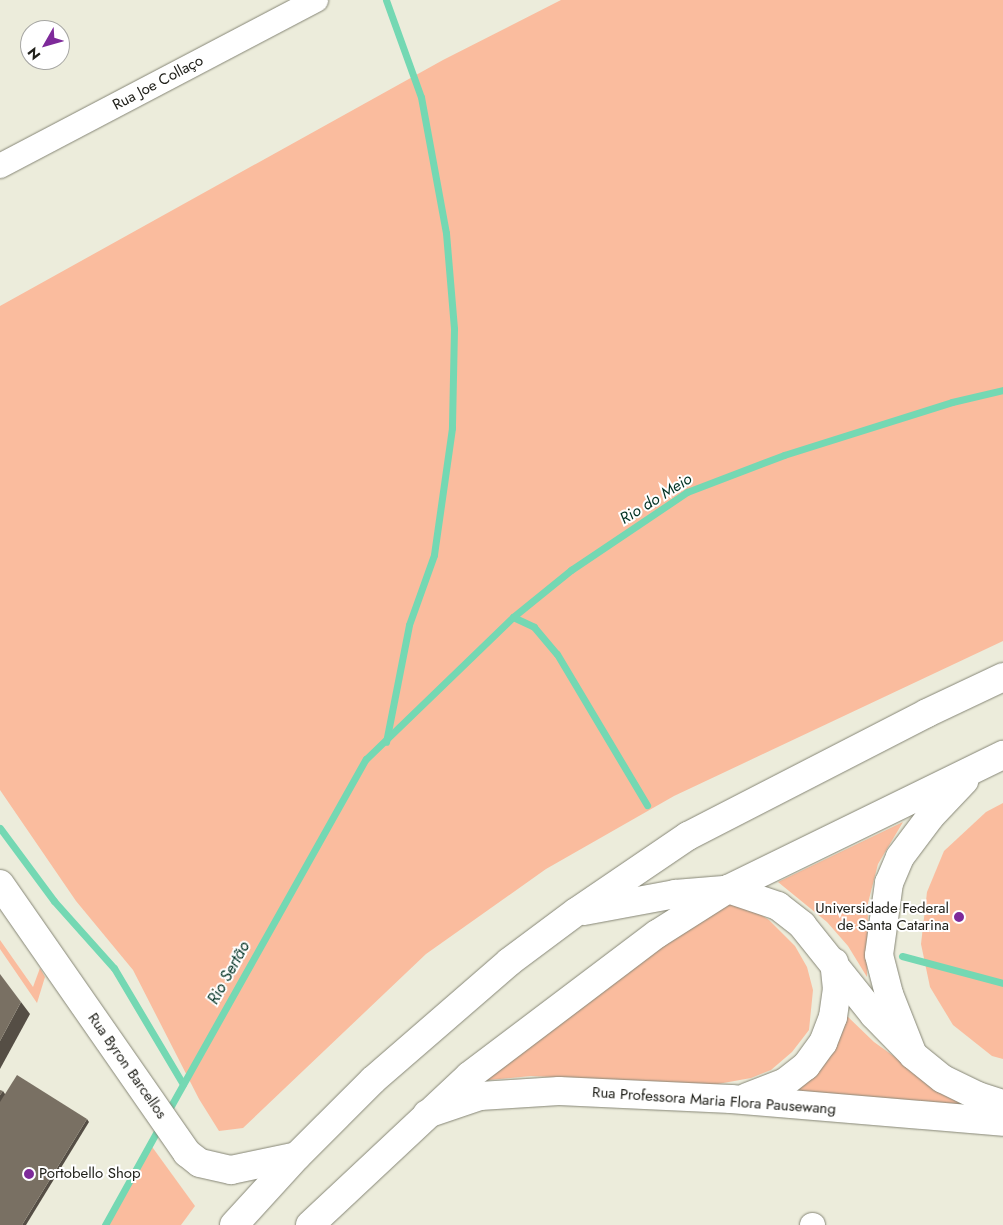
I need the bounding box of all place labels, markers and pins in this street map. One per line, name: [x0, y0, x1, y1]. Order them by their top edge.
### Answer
place label: Universidade Federal de Santa Catarina: [815, 899, 949, 934]
marker: Universidade Federal de Santa Catarina: [953, 911, 965, 923]
place label: Portobello Shop: [39, 1165, 141, 1183]
marker: Portobello Shop: [23, 1168, 35, 1180]

